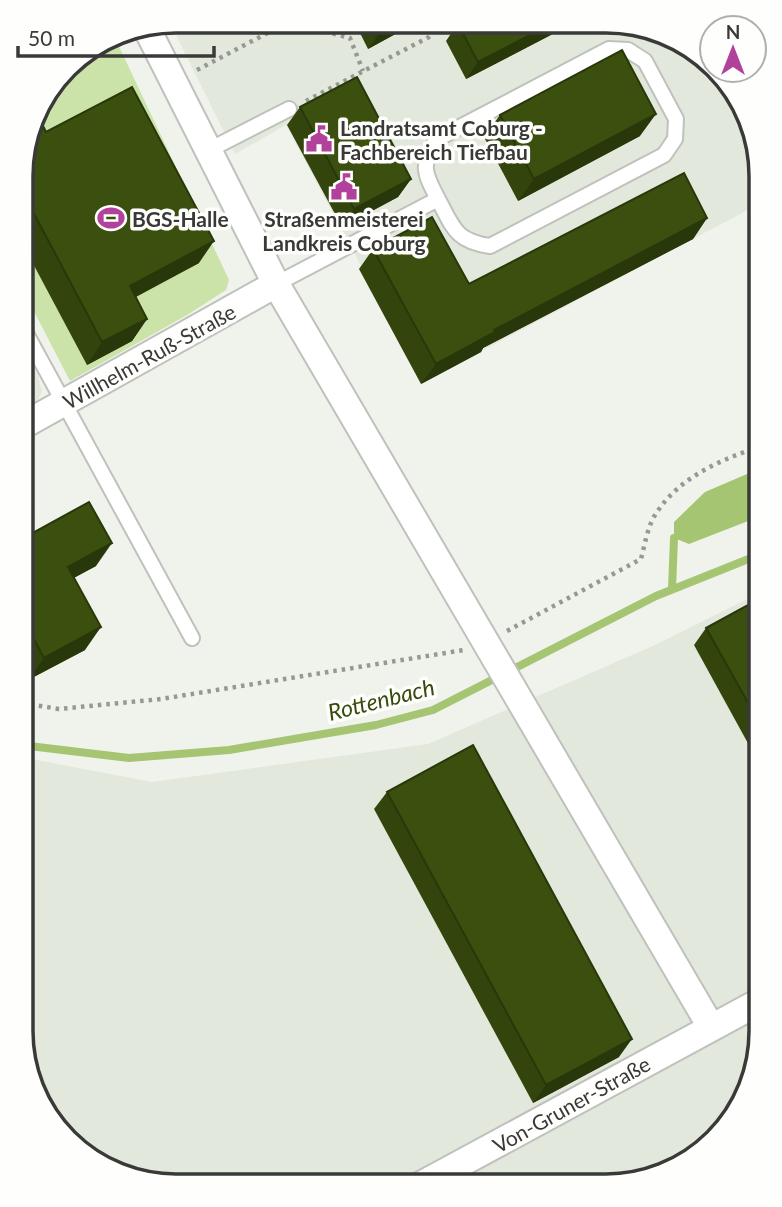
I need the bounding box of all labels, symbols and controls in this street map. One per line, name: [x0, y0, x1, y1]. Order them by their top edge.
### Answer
scale bar: [18, 14, 214, 58]
north arrow: [698, 14, 768, 84]
text: N: [726, 20, 740, 43]
text: 50 m: [28, 25, 75, 50]
place label: Landratsamt Coburg - Fachbereich Tiefbau: [340, 115, 543, 164]
public building icon: Landratsamt Coburg - Fachbereich Tiefbau: [304, 124, 334, 154]
public building icon: Straßenmeisterei Landkreis Coburg: [329, 172, 359, 202]
sports icon: BGS-Halle: [96, 203, 126, 233]
place label: BGS-Halle: [132, 206, 229, 231]
place label: Straßenmeisterei Landkreis Coburg: [262, 206, 426, 255]
street label: Willhelm-Ruß-Straße: [58, 298, 240, 414]
water label: Rottenbach: [325, 672, 437, 726]
street label: Von-Gruner-Straße: [488, 1050, 654, 1158]

